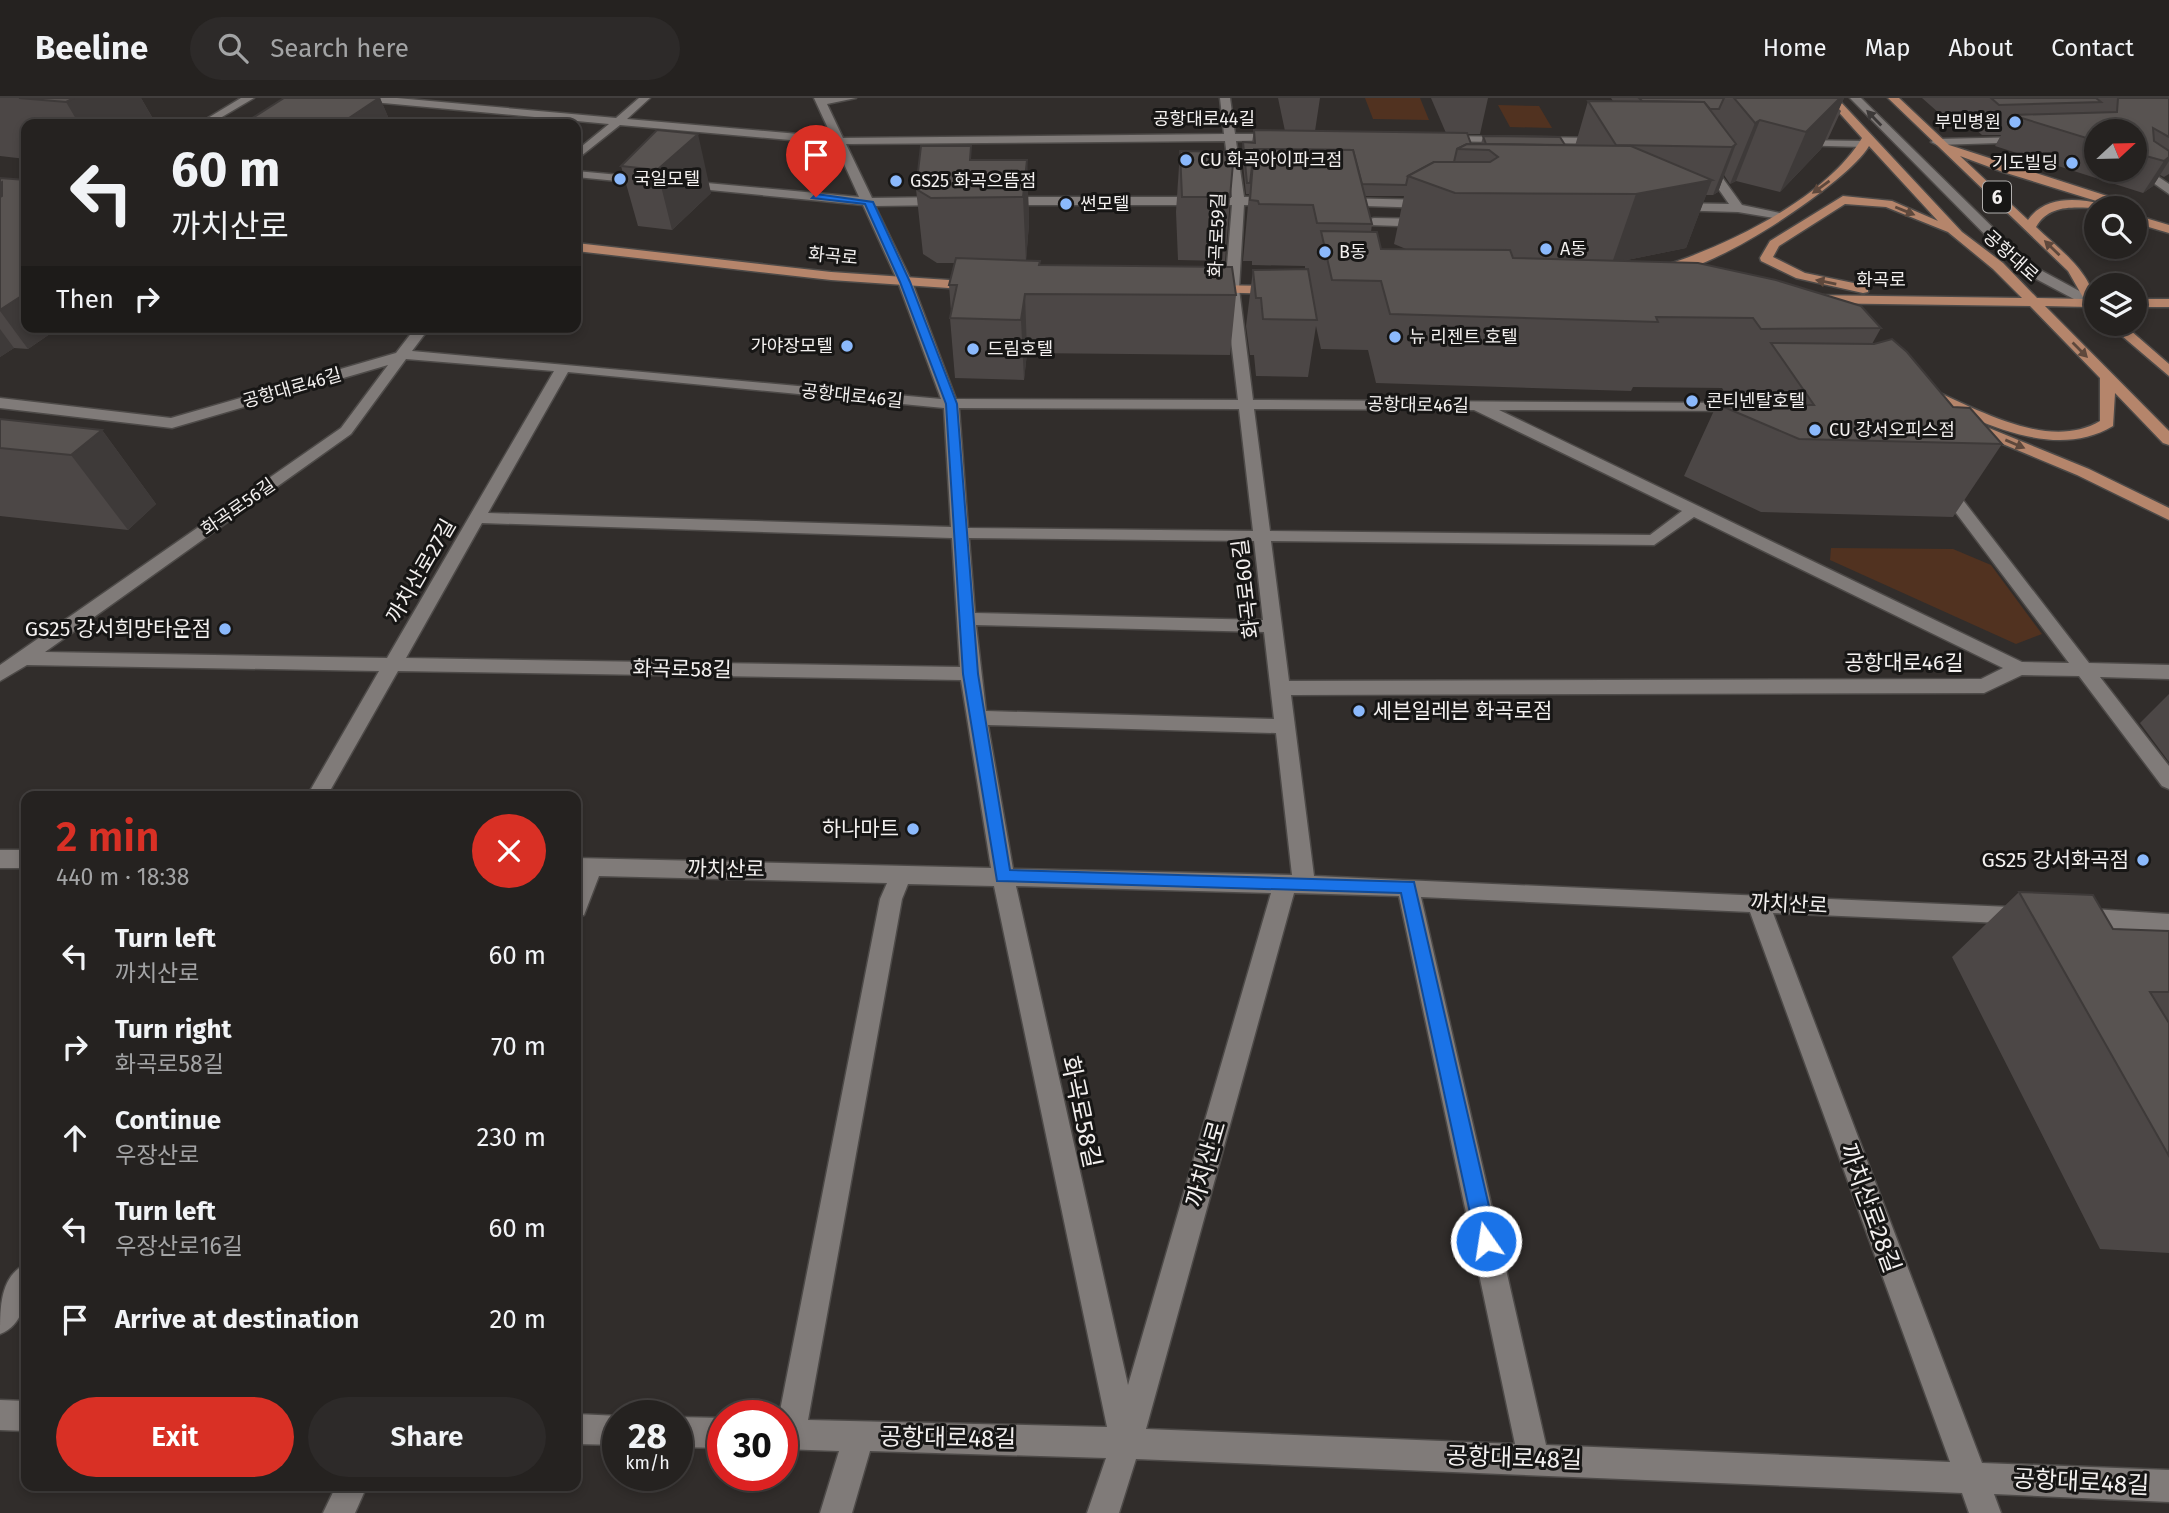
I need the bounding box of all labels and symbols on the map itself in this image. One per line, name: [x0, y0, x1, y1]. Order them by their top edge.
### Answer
street label: 공항대로44길: [1153, 108, 1255, 130]
one-way arrow: [1865, 109, 1882, 126]
place label: 부민병원: [1935, 111, 2001, 133]
marker: 부민병원: [2007, 114, 2023, 130]
north arrow: [2084, 119, 2147, 182]
pin: [786, 125, 846, 197]
place label: CU 화곡아이파크점: [1200, 149, 1343, 171]
marker: CU 화곡아이파크점: [1178, 152, 1194, 168]
place label: 기도빌딩: [1992, 152, 2058, 174]
marker: 기도빌딩: [2064, 155, 2080, 171]
place label: 국일모텔: [634, 168, 700, 190]
place label: GS25 화곡으뜸점: [910, 170, 1037, 192]
marker: 국일모텔: [612, 171, 628, 187]
marker: GS25 화곡으뜸점: [888, 173, 904, 189]
one-way arrow: [1812, 179, 1830, 193]
road number: 6: [1983, 181, 2011, 212]
street label: 화곡로59길: [1205, 192, 1229, 278]
place label: 썬모텔: [1080, 193, 1130, 215]
marker: 썬모텔: [1058, 196, 1074, 212]
one-way arrow: [1895, 205, 1916, 216]
street label: 공항대로: [1979, 226, 2043, 286]
place label: A동: [1560, 238, 1587, 260]
place label: B동: [1339, 241, 1367, 263]
marker: A동: [1538, 241, 1554, 257]
one-way arrow: [2044, 241, 2061, 257]
street label: 화곡로: [807, 243, 859, 269]
marker: B동: [1317, 244, 1333, 260]
street label: 화곡로: [1856, 269, 1906, 291]
one-way arrow: [1815, 277, 1837, 288]
place label: 뉴 리젠트 호텔: [1409, 326, 1518, 348]
marker: 뉴 리젠트 호텔: [1387, 329, 1403, 345]
place label: 가야장모텔: [750, 335, 833, 357]
marker: 가야장모텔: [839, 338, 855, 354]
place label: 드림호텔: [987, 338, 1053, 360]
marker: 드림호텔: [965, 341, 981, 357]
one-way arrow: [2071, 341, 2087, 358]
street label: 공항대로46길: [240, 363, 344, 413]
street label: 공항대로46길: [800, 380, 904, 412]
place label: 콘티넨탈호텔: [1706, 390, 1805, 412]
street label: 공항대로46길: [1367, 393, 1469, 417]
marker: 콘티넨탈호텔: [1684, 393, 1700, 409]
place label: CU 강서오피스점: [1829, 419, 1955, 441]
marker: CU 강서오피스점: [1807, 422, 1823, 438]
one-way arrow: [2005, 439, 2026, 450]
street label: 화곡로56길: [197, 474, 279, 540]
street label: 까치산로27길: [381, 514, 461, 628]
street label: 화곡로60길: [1227, 538, 1265, 640]
place label: GS25 강서희망타운점: [25, 616, 211, 642]
marker: GS25 강서희망타운점: [217, 621, 233, 637]
street label: 공항대로46길: [1845, 650, 1963, 676]
street label: 화곡로58길: [632, 655, 732, 683]
place label: 세븐일레븐 화곡로점: [1373, 698, 1552, 724]
marker: 세븐일레븐 화곡로점: [1351, 703, 1367, 719]
place label: 하나마트: [822, 816, 899, 842]
marker: 하나마트: [905, 821, 921, 837]
place label: GS25 강서화곡점: [1981, 847, 2129, 873]
marker: GS25 강서화곡점: [2135, 852, 2151, 868]
street label: 까치산로: [687, 855, 765, 883]
street label: 까치산로: [1750, 889, 1828, 919]
street label: 화곡로58길: [1055, 1054, 1107, 1170]
street label: 까치산로: [1180, 1118, 1232, 1210]
street label: 까치산로28길: [1834, 1140, 1906, 1276]
position arrow: [1449, 1204, 1523, 1278]
speed limit sign: 30: [707, 1400, 798, 1491]
street label: 공항대로48길: [880, 1423, 1016, 1453]
street label: 공항대로48길: [1445, 1442, 1583, 1474]
street label: 공항대로48길: [2012, 1464, 2150, 1500]

